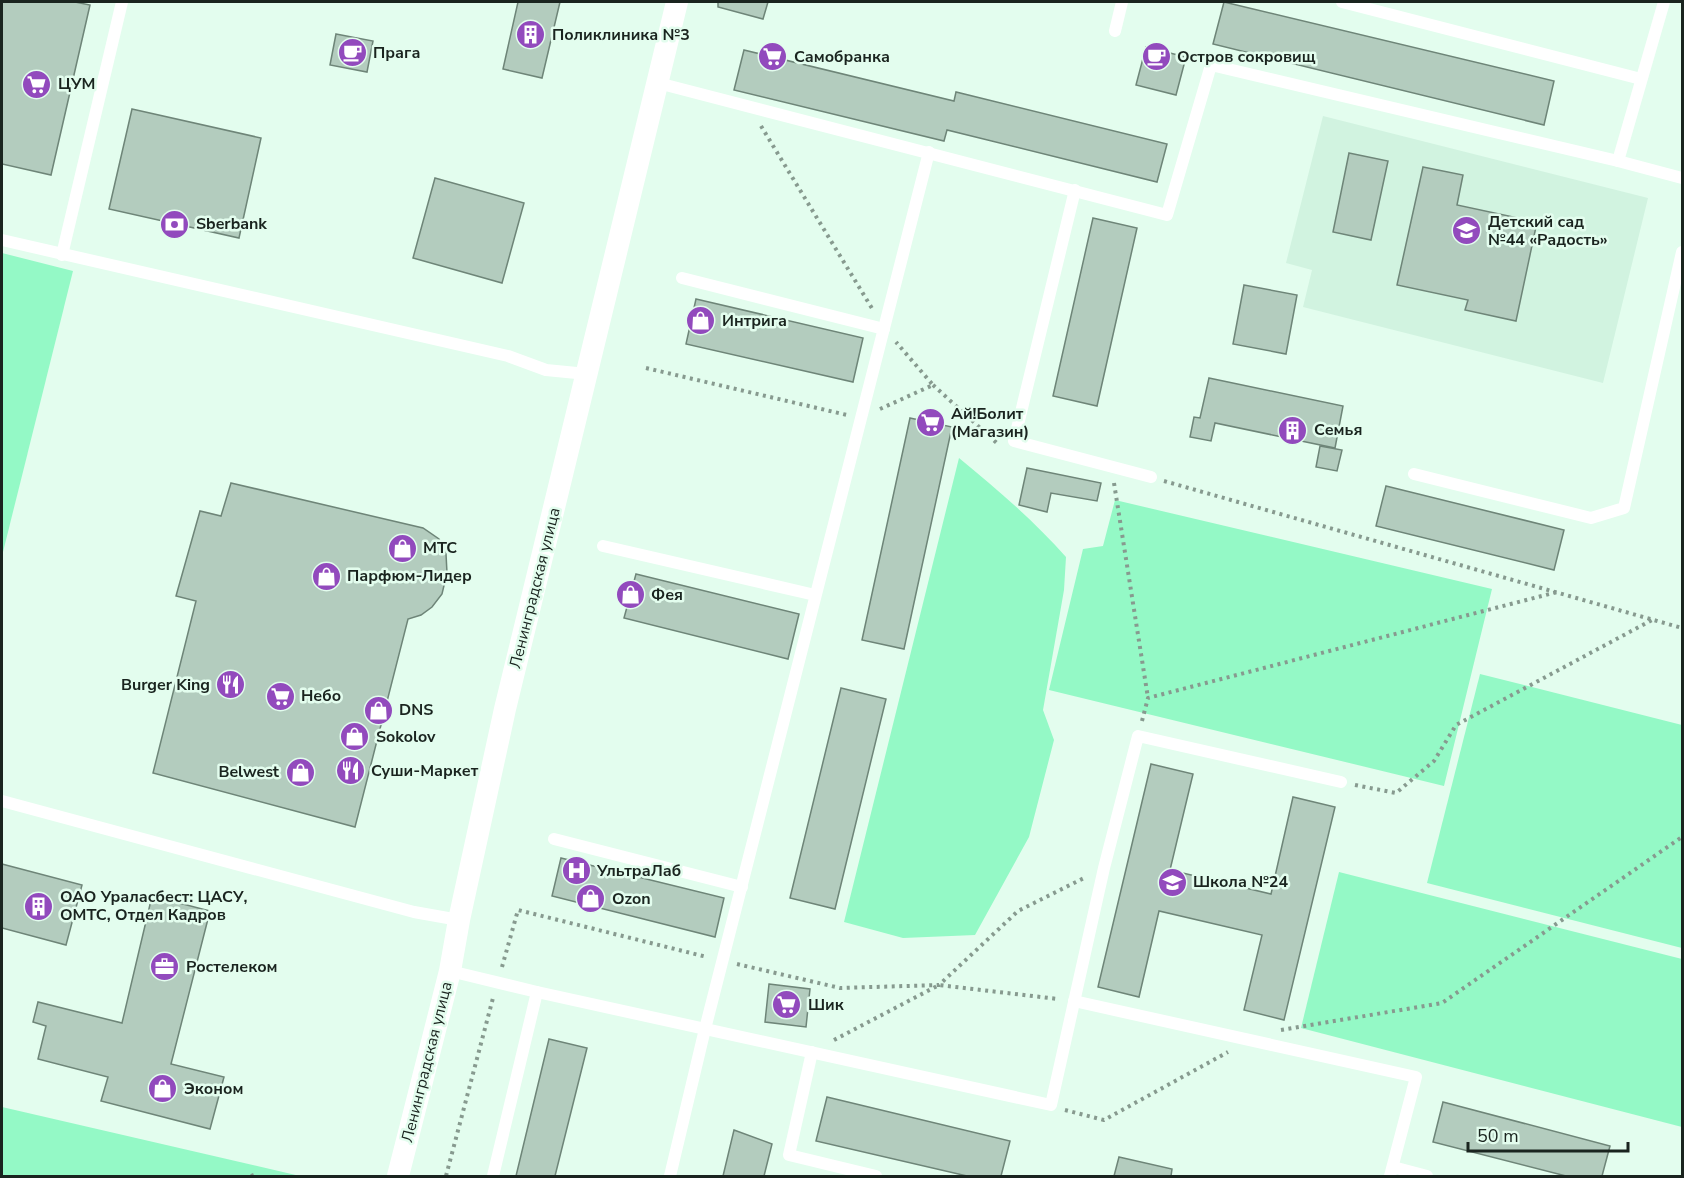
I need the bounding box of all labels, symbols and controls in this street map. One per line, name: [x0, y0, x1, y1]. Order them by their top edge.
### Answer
building icon: Поликлиника №3: [515, 19, 547, 51]
place label: Поликлиника №3: [552, 24, 690, 46]
cafe icon: Прага: [336, 37, 368, 69]
supermarket icon: Самобранка: [757, 41, 789, 73]
cafe icon: Остров сокровищ: [1140, 41, 1172, 73]
place label: Прага: [373, 42, 420, 64]
place label: Самобранка: [794, 46, 890, 68]
place label: Остров сокровищ: [1177, 46, 1316, 68]
supermarket icon: ЦУМ: [21, 68, 53, 100]
place label: ЦУМ: [58, 73, 95, 95]
bank icon: Sberbank: [159, 208, 191, 240]
place label: Детский сад №44 «Радость»: [1488, 211, 1608, 251]
place label: Sberbank: [196, 213, 267, 235]
school or university icon: Детский сад №44 «Радость»: [1451, 215, 1483, 247]
shop icon: Интрига: [685, 305, 717, 337]
place label: Интрига: [722, 310, 787, 332]
place label: Ай!Болит (Магазин): [951, 403, 1029, 443]
supermarket icon: Ай!Болит (Магазин): [914, 407, 946, 439]
building icon: Семья: [1277, 414, 1309, 446]
place label: Семья: [1314, 419, 1363, 441]
street label: Ленинградская улица: [504, 505, 566, 671]
shop icon: МТС: [386, 532, 418, 564]
place label: МТС: [423, 537, 457, 559]
shop icon: Парфюм-Лидер: [310, 560, 342, 592]
place label: Парфюм-Лидер: [347, 565, 472, 587]
shop icon: Фея: [614, 579, 646, 611]
place label: Фея: [651, 584, 683, 606]
restaurant icon: Burger King: [215, 669, 247, 701]
place label: Burger King: [121, 674, 210, 696]
supermarket icon: Небо: [264, 680, 296, 712]
place label: Небо: [301, 685, 341, 707]
shop icon: DNS: [362, 694, 394, 726]
place label: DNS: [399, 699, 433, 721]
shop icon: Sokolov: [339, 721, 371, 753]
place label: Sokolov: [376, 726, 436, 748]
restaurant icon: Суши-Маркет: [334, 755, 366, 787]
shop icon: Belwest: [284, 756, 316, 788]
place label: Суши-Маркет: [371, 760, 479, 782]
place label: Belwest: [218, 761, 280, 783]
hospital icon: УльтраЛаб: [560, 855, 592, 887]
place label: УльтраЛаб: [596, 860, 681, 882]
school or university icon: Школа №24: [1156, 866, 1188, 898]
place label: Школа №24: [1193, 871, 1288, 893]
shop icon: Ozon: [575, 883, 607, 915]
place label: ОАО Ураласбест: ЦАСУ, ОМТС, Отдел Кадров: [60, 886, 247, 926]
place label: Ozon: [612, 888, 651, 910]
building icon: ОАО Ураласбест: ЦАСУ, ОМТС, Отдел Кадров: [23, 890, 55, 922]
office icon: Ростелеком: [149, 951, 181, 983]
place label: Ростелеком: [186, 956, 278, 978]
street label: Ленинградская улица: [396, 979, 458, 1145]
supermarket icon: Шик: [771, 989, 803, 1021]
place label: Шик: [808, 994, 845, 1016]
shop icon: Эконом: [147, 1073, 179, 1105]
place label: Эконом: [184, 1078, 243, 1100]
scale bar: [1468, 1115, 1628, 1153]
text: 50 m: [1477, 1124, 1519, 1148]

